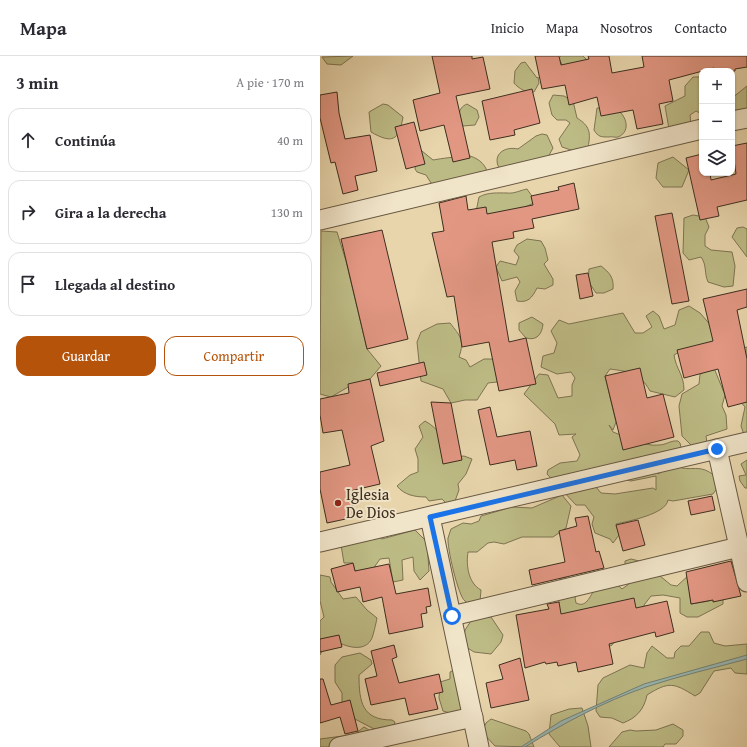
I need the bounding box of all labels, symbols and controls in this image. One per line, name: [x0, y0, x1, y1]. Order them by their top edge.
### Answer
text: Mapa: [20, 14, 67, 42]
text: Inicio: [491, 18, 524, 38]
text: Mapa: [546, 18, 578, 38]
text: Nosotros: [600, 18, 653, 38]
text: Contacto: [675, 18, 727, 38]
map controls: [699, 68, 735, 176]
button: +: [699, 68, 735, 104]
text: 3 min: [16, 70, 58, 95]
text: A pie · 170 m: [236, 73, 304, 92]
button: −: [699, 104, 735, 140]
icon: ahead: [17, 129, 39, 151]
text: Continúa: [55, 130, 116, 151]
text: 40 m: [277, 131, 303, 150]
button: layers: [699, 140, 735, 176]
icon: right: [17, 201, 39, 223]
text: Gira a la derecha: [55, 202, 166, 223]
text: 130 m: [271, 203, 303, 222]
icon: arrive: [17, 273, 39, 295]
text: Llegada al destino: [55, 274, 175, 295]
button: Guardar: [16, 336, 156, 376]
button: Compartir: [164, 336, 304, 376]
route end: [708, 440, 726, 458]
place label: Iglesia De Dios: [346, 482, 395, 524]
marker: Iglesia De Dios: [333, 498, 343, 508]
route start: [443, 607, 461, 625]

